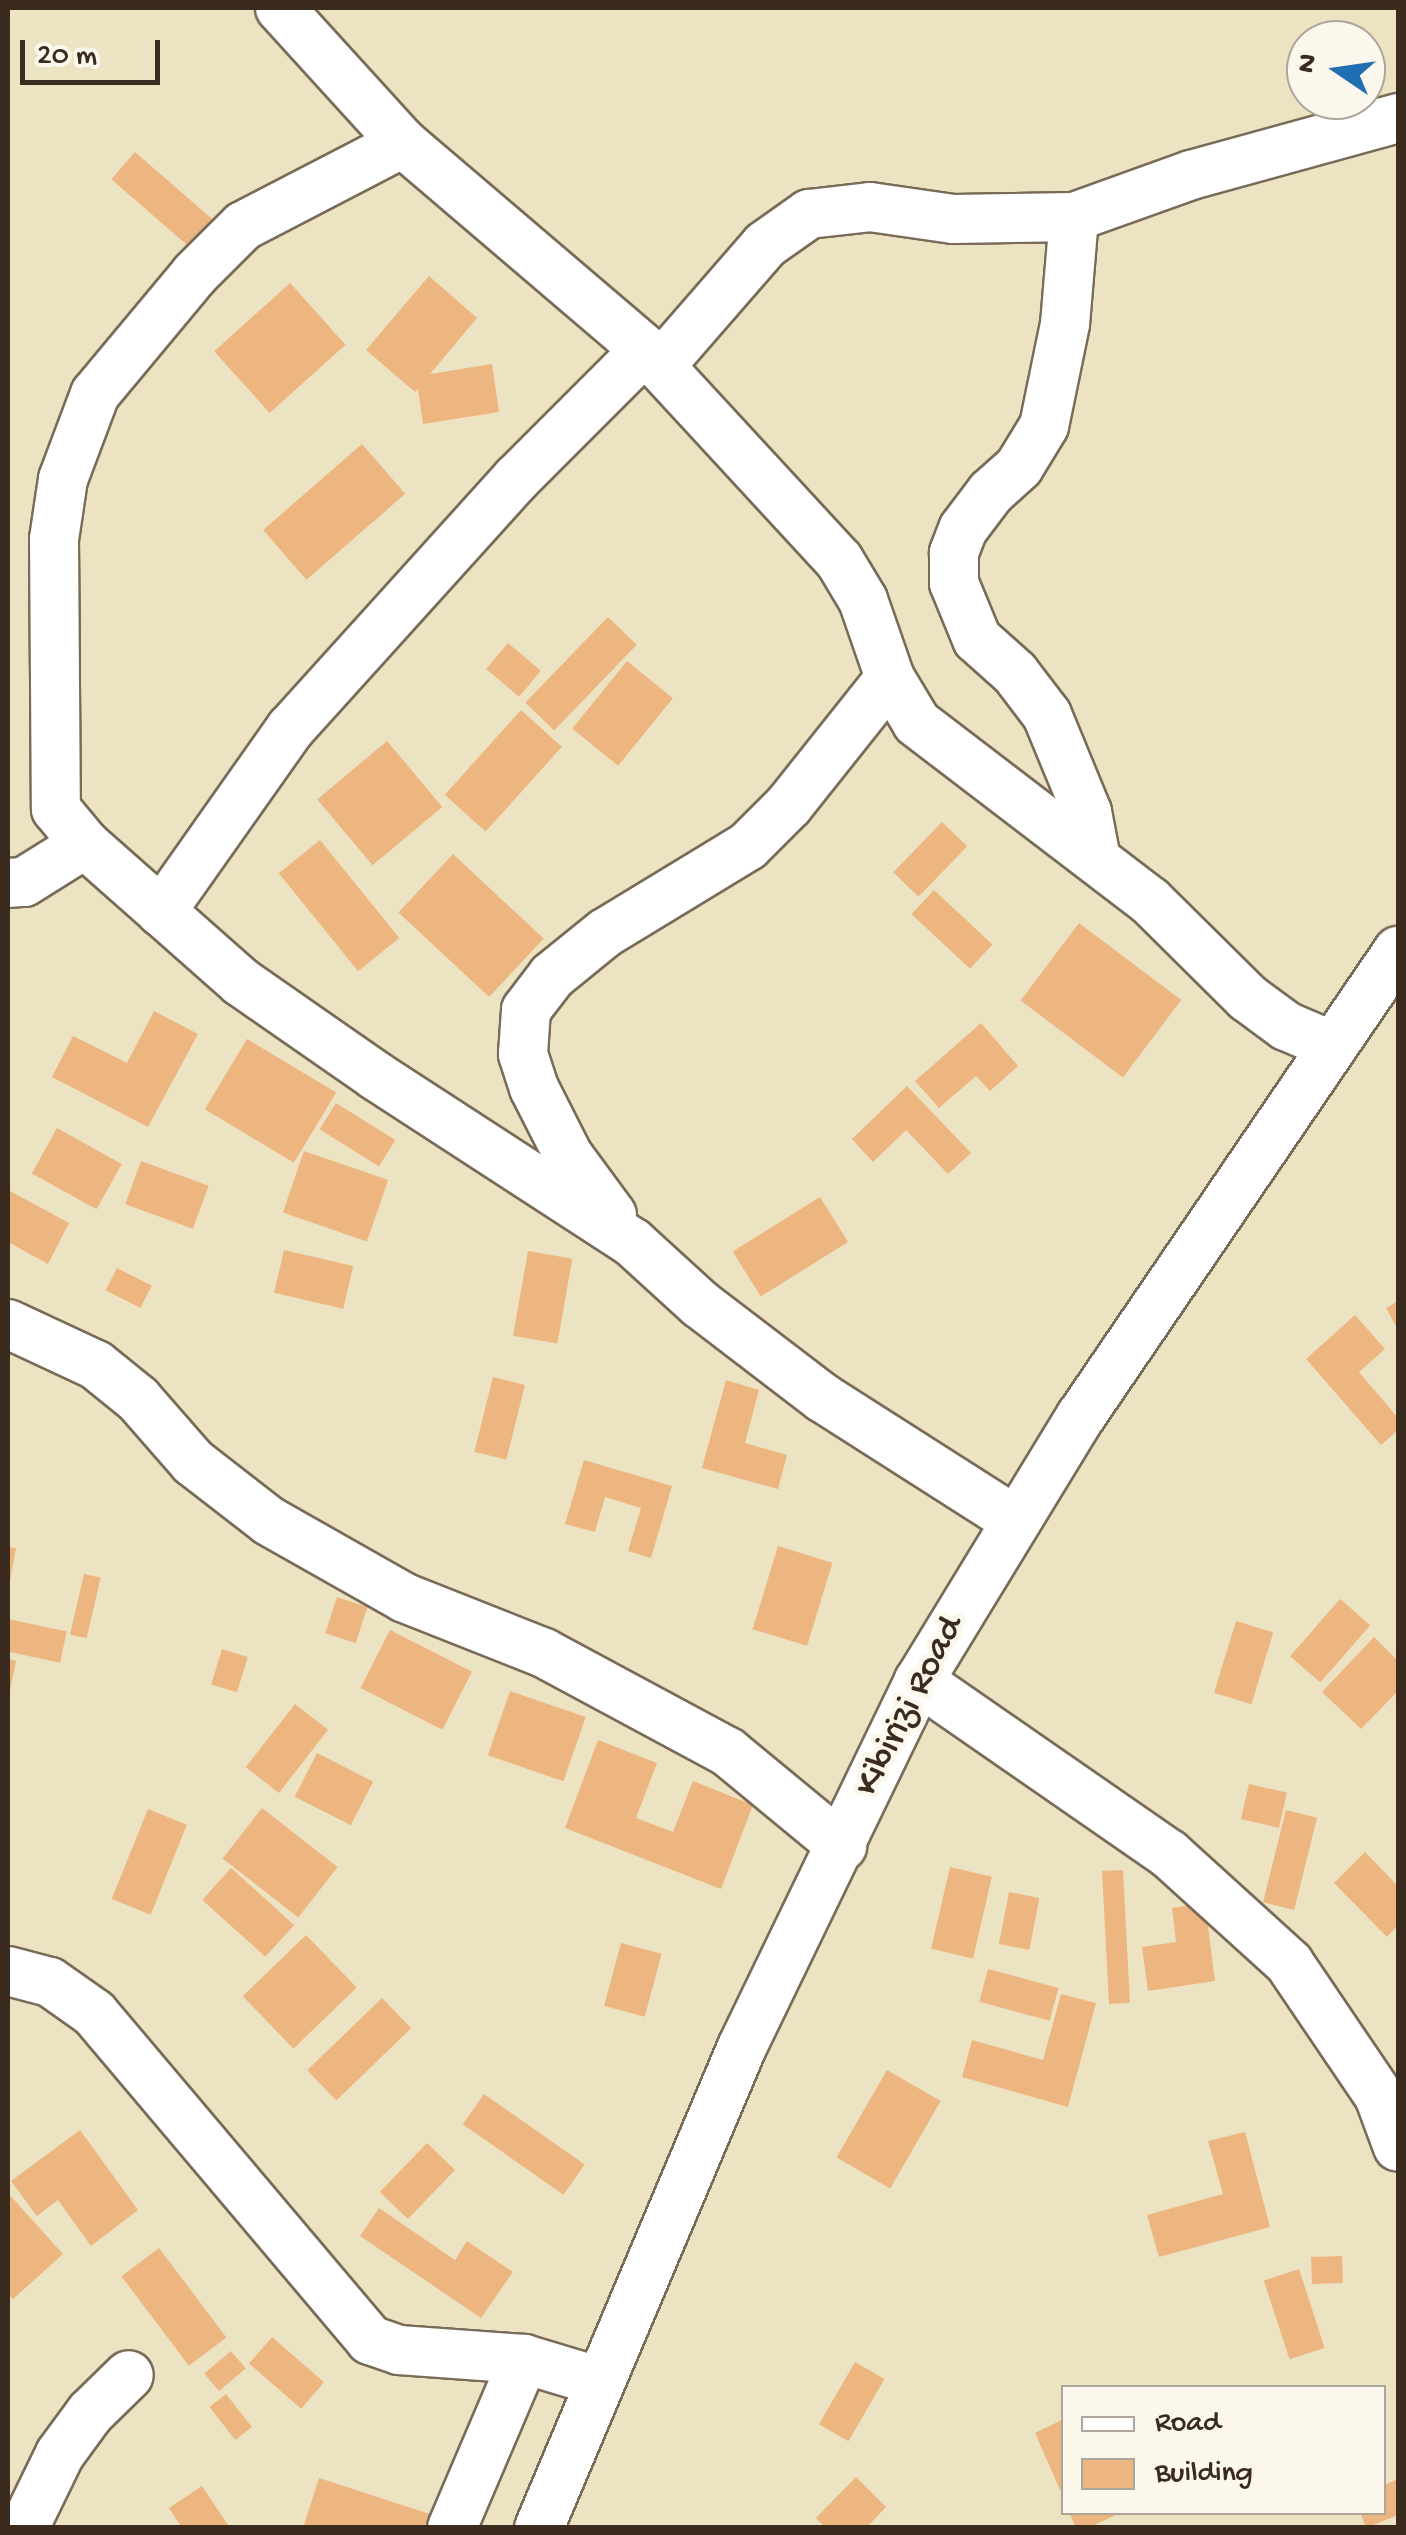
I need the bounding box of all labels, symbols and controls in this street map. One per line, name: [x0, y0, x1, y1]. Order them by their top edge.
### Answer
scale bar: [25, 20, 165, 82]
north arrow: [1286, 20, 1386, 120]
text: 20 m: [37, 40, 97, 75]
text: N: [1290, 51, 1326, 76]
street label: Kibirizi Road: [846, 1609, 976, 1805]
legend: [1061, 2385, 1386, 2515]
text: Road: [1155, 2407, 1221, 2442]
text: Building: [1155, 2457, 1253, 2492]

